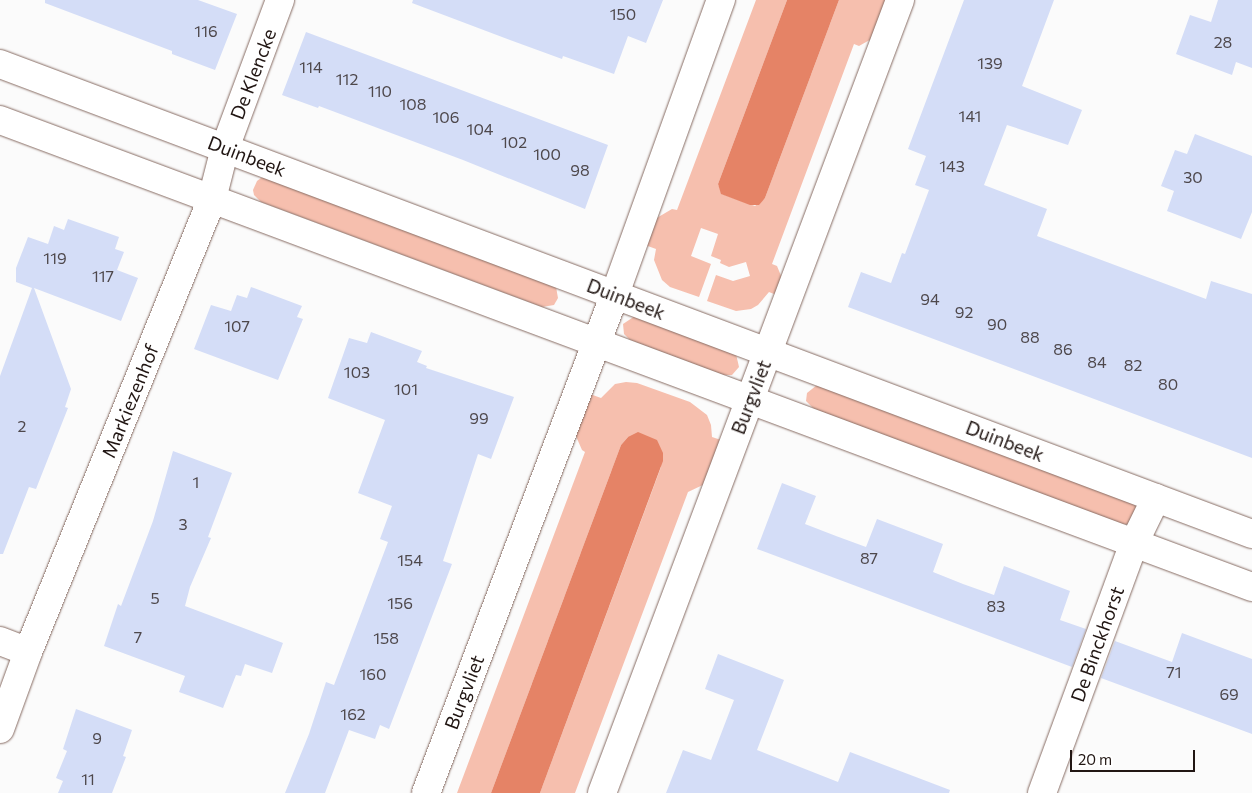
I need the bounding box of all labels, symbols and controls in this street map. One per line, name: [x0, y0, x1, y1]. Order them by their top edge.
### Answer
house number: 150: [610, 4, 636, 24]
house number: 116: [194, 21, 218, 41]
street label: De Klencke: [225, 25, 281, 123]
house number: 28: [1214, 32, 1232, 52]
house number: 139: [977, 53, 1003, 73]
house number: 114: [299, 57, 323, 77]
house number: 112: [336, 69, 358, 89]
house number: 110: [368, 81, 392, 101]
house number: 108: [400, 94, 426, 114]
house number: 141: [959, 106, 981, 126]
house number: 106: [433, 107, 459, 127]
house number: 104: [467, 119, 493, 139]
street label: Duinbeek: [205, 131, 289, 181]
house number: 102: [501, 132, 527, 152]
house number: 100: [533, 144, 561, 164]
house number: 143: [939, 156, 965, 176]
house number: 98: [570, 160, 590, 180]
house number: 30: [1183, 167, 1203, 187]
house number: 119: [43, 248, 67, 268]
house number: 117: [92, 266, 114, 286]
street label: Duinbeek: [584, 274, 668, 324]
house number: 94: [920, 289, 940, 309]
house number: 92: [955, 302, 973, 322]
house number: 90: [987, 314, 1007, 334]
house number: 107: [224, 316, 250, 336]
house number: 88: [1020, 327, 1040, 347]
house number: 86: [1053, 339, 1073, 359]
street label: Markiezenhof: [97, 341, 163, 461]
house number: 84: [1087, 352, 1107, 372]
house number: 82: [1124, 355, 1142, 375]
street label: Burgvliet: [726, 357, 776, 437]
house number: 103: [344, 362, 370, 382]
house number: 80: [1158, 374, 1178, 394]
house number: 101: [394, 379, 418, 399]
house number: 99: [469, 408, 489, 428]
house number: 2: [18, 416, 26, 436]
street label: Duinbeek: [963, 416, 1047, 466]
house number: 1: [193, 472, 199, 492]
house number: 3: [178, 514, 188, 534]
house number: 87: [860, 548, 878, 568]
house number: 154: [397, 550, 423, 570]
street label: De Binckhorst: [1066, 583, 1128, 705]
house number: 5: [150, 588, 160, 608]
house number: 156: [387, 593, 413, 613]
house number: 83: [987, 596, 1005, 616]
house number: 7: [134, 627, 142, 647]
house number: 158: [373, 628, 399, 648]
street label: Burgvliet: [439, 652, 489, 732]
house number: 71: [1166, 662, 1182, 682]
house number: 160: [360, 664, 386, 684]
house number: 69: [1219, 684, 1239, 704]
house number: 162: [340, 704, 366, 724]
house number: 9: [92, 728, 102, 748]
scale bar: [1072, 740, 1197, 772]
text: 20 m: [1078, 750, 1112, 768]
house number: 11: [81, 769, 95, 789]

